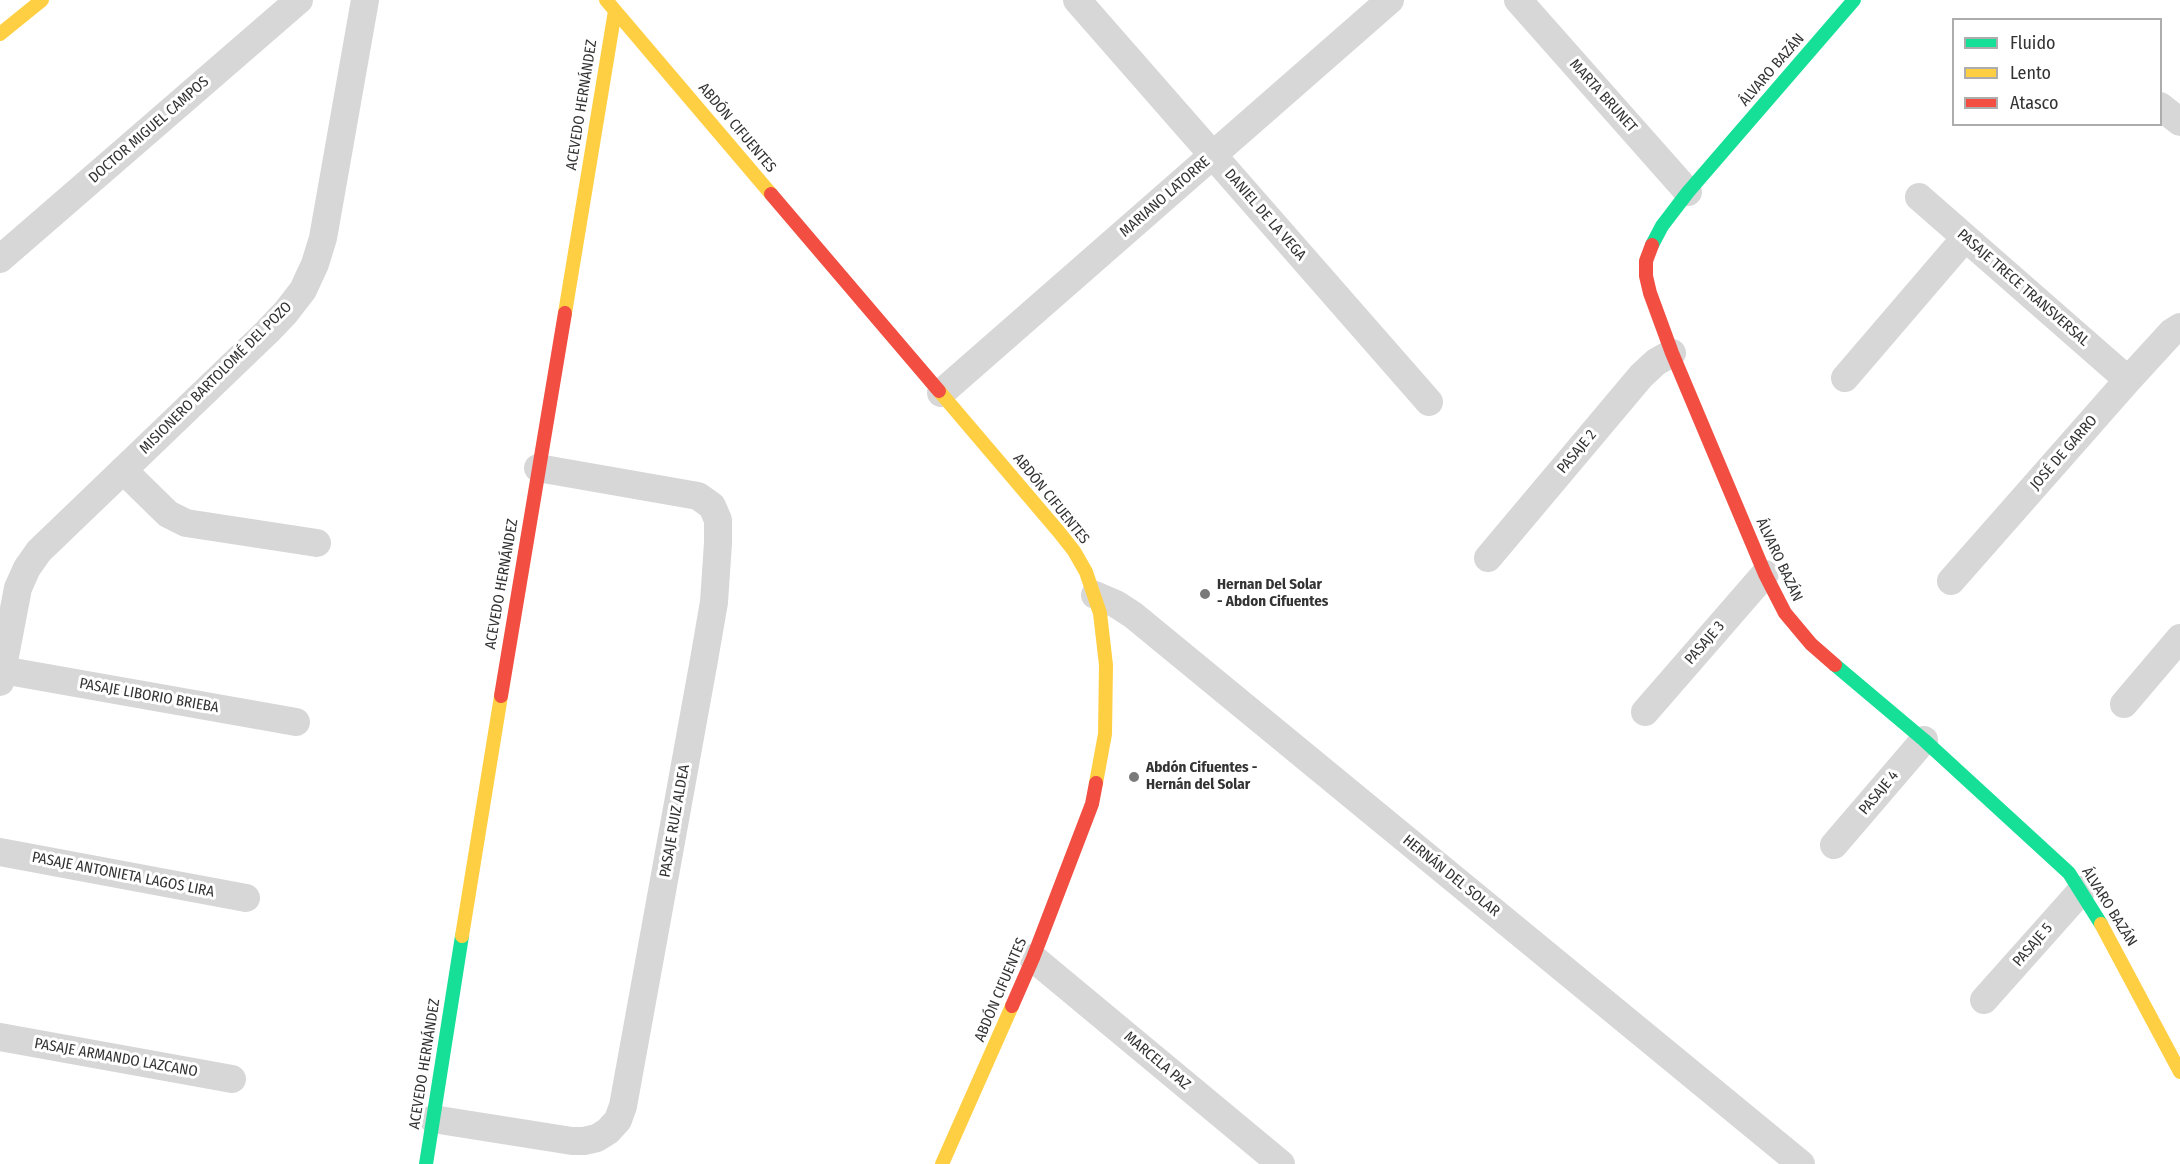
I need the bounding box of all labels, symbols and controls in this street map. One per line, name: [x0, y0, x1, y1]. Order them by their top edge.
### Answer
legend: [1952, 18, 2162, 126]
street label: ÁLVARO BAZÁN: [1736, 30, 1808, 110]
text: Fluido: [2010, 32, 2056, 54]
street label: ACEVEDO HERNÁNDEZ: [563, 38, 601, 172]
street label: MARTA BRUNET: [1565, 56, 1641, 136]
text: Lento: [2010, 62, 2051, 84]
street label: DOCTOR MIGUEL CAMPOS: [85, 73, 213, 187]
street label: ABDÓN CIFUENTES: [694, 80, 780, 176]
text: Atasco: [2010, 92, 2058, 114]
street label: MARIANO LATORRE: [1116, 153, 1214, 241]
street label: DANIEL DE LA VEGA: [1220, 166, 1310, 264]
street label: PASAJE TRECE TRANSVERSAL: [1953, 226, 2093, 350]
street label: MISIONERO BARTOLOMÉ DEL POZO: [136, 298, 296, 458]
street label: JOSÉ DE GARRO: [2027, 412, 2101, 494]
street label: PASAJE 2: [1554, 427, 1600, 477]
street label: ABDÓN CIFUENTES: [1009, 450, 1093, 548]
street label: ÁLVARO BAZÁN: [1752, 515, 1806, 605]
street label: ACEVEDO HERNÁNDEZ: [482, 518, 522, 650]
place label: Hernan Del Solar - Abdon Cifuentes: [1217, 576, 1328, 611]
marker: Hernan Del Solar - Abdon Cifuentes: [1198, 587, 1212, 601]
street label: PASAJE 3: [1681, 618, 1729, 668]
street label: PASAJE LIBORIO BRIEBA: [78, 675, 220, 717]
place label: Abdón Cifuentes - Hernán del Solar: [1146, 759, 1257, 794]
street label: PASAJE RUIZ ALDEA: [656, 763, 694, 879]
street label: PASAJE 4: [1855, 767, 1903, 819]
marker: Abdón Cifuentes - Hernán del Solar: [1127, 770, 1141, 784]
street label: HERNÁN DEL SOLAR: [1399, 831, 1503, 921]
street label: PASAJE ANTONIETA LAGOS LIRA: [30, 848, 216, 902]
street label: ÁLVARO BAZÁN: [2078, 864, 2140, 950]
street label: PASAJE 5: [2009, 920, 2057, 970]
street label: ABDÓN CIFUENTES: [971, 935, 1031, 1045]
street label: ACEVEDO HERNÁNDEZ: [406, 997, 444, 1131]
street label: MARCELA PAZ: [1120, 1028, 1194, 1094]
street label: PASAJE ARMANDO LAZCANO: [33, 1035, 199, 1081]

